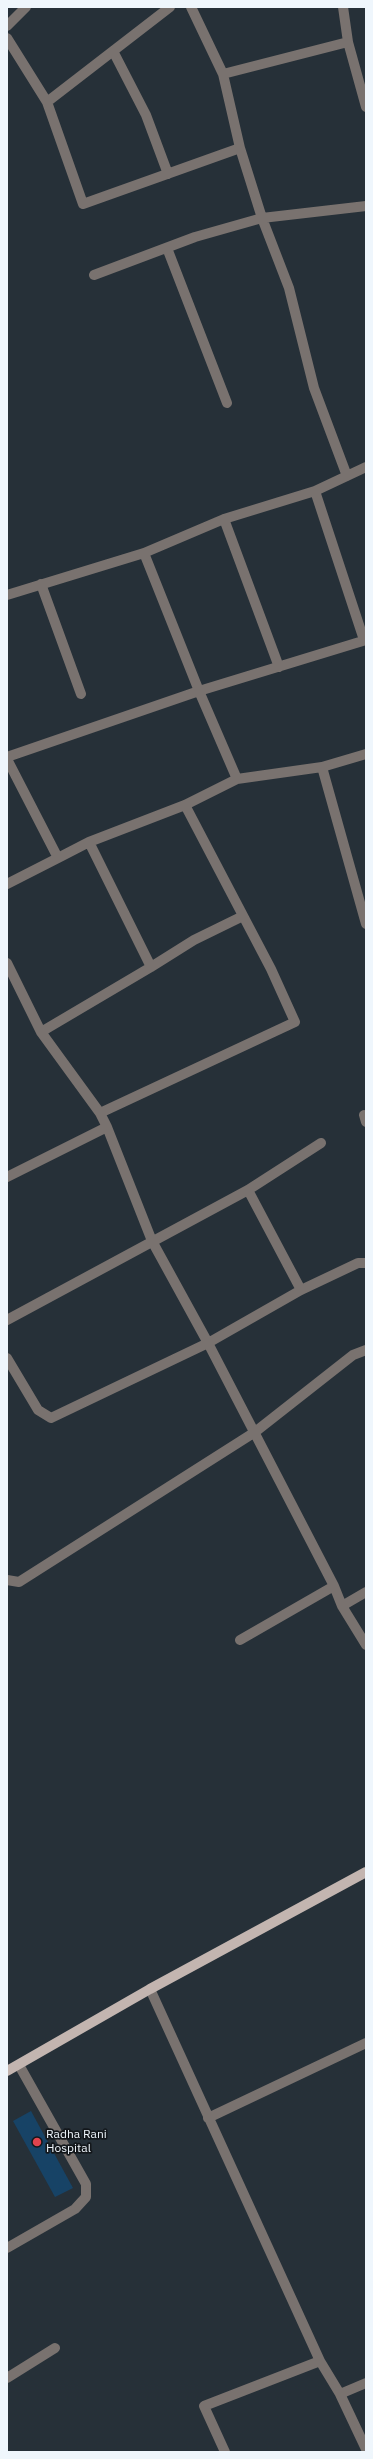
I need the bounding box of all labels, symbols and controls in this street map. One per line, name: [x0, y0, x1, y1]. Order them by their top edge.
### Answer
place label: Radha Rani Hospital: [46, 2128, 107, 2156]
marker: Radha Rani Hospital: [31, 2136, 43, 2148]

